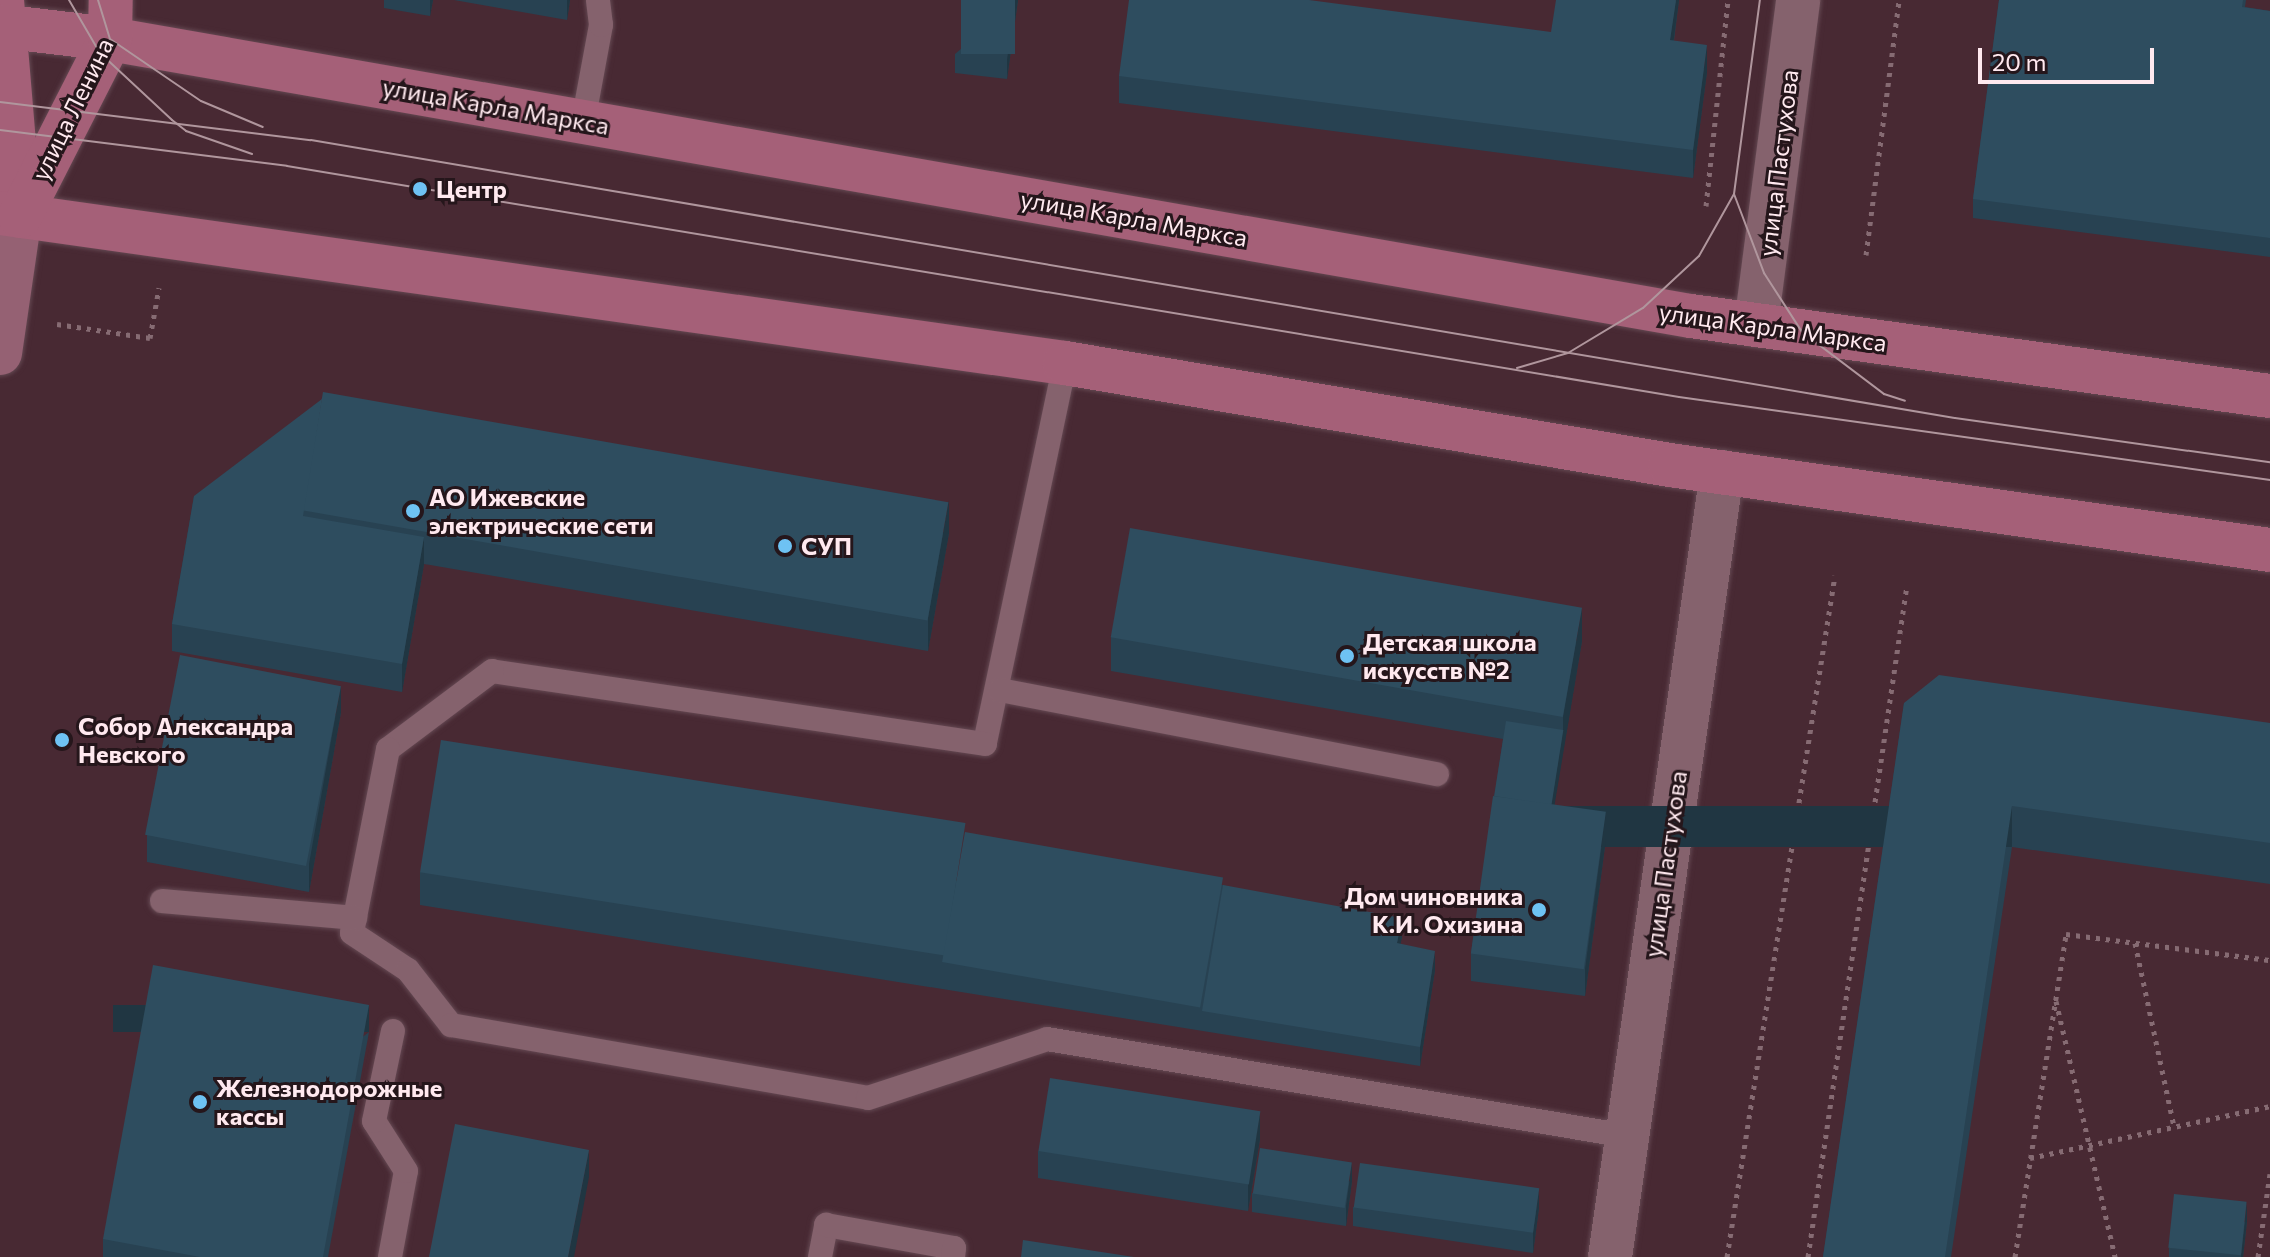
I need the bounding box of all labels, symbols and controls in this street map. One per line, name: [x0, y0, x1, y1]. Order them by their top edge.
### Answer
scale bar: [1982, 32, 2158, 82]
street label: улица Ленина: [25, 33, 119, 185]
text: 20 m: [1992, 47, 2046, 76]
street label: улица Пастухова: [1752, 68, 1804, 258]
street label: улица Карла Маркса: [380, 72, 612, 140]
place label: Центр: [436, 175, 507, 203]
marker: Центр: [411, 180, 429, 198]
street label: улица Карла Маркса: [1018, 184, 1250, 252]
street label: улица Карла Маркса: [1657, 297, 1889, 357]
place label: АО Ижевские электрические сети: [429, 483, 653, 539]
marker: АО Ижевские электрические сети: [404, 502, 422, 520]
place label: СУП: [801, 532, 852, 560]
marker: СУП: [776, 537, 794, 555]
place label: Детская школа искусств №2: [1363, 628, 1536, 684]
marker: Детская школа искусств №2: [1338, 647, 1356, 665]
place label: Собор Александра Невского: [78, 712, 293, 768]
marker: Собор Александра Невского: [53, 731, 71, 749]
street label: улица Пастухова: [1638, 769, 1692, 959]
place label: Дом чиновника К.И. Охизина: [1344, 882, 1523, 938]
marker: Дом чиновника К.И. Охизина: [1530, 901, 1548, 919]
place label: Железнодорожные кассы: [216, 1074, 443, 1130]
marker: Железнодорожные кассы: [191, 1093, 209, 1111]

